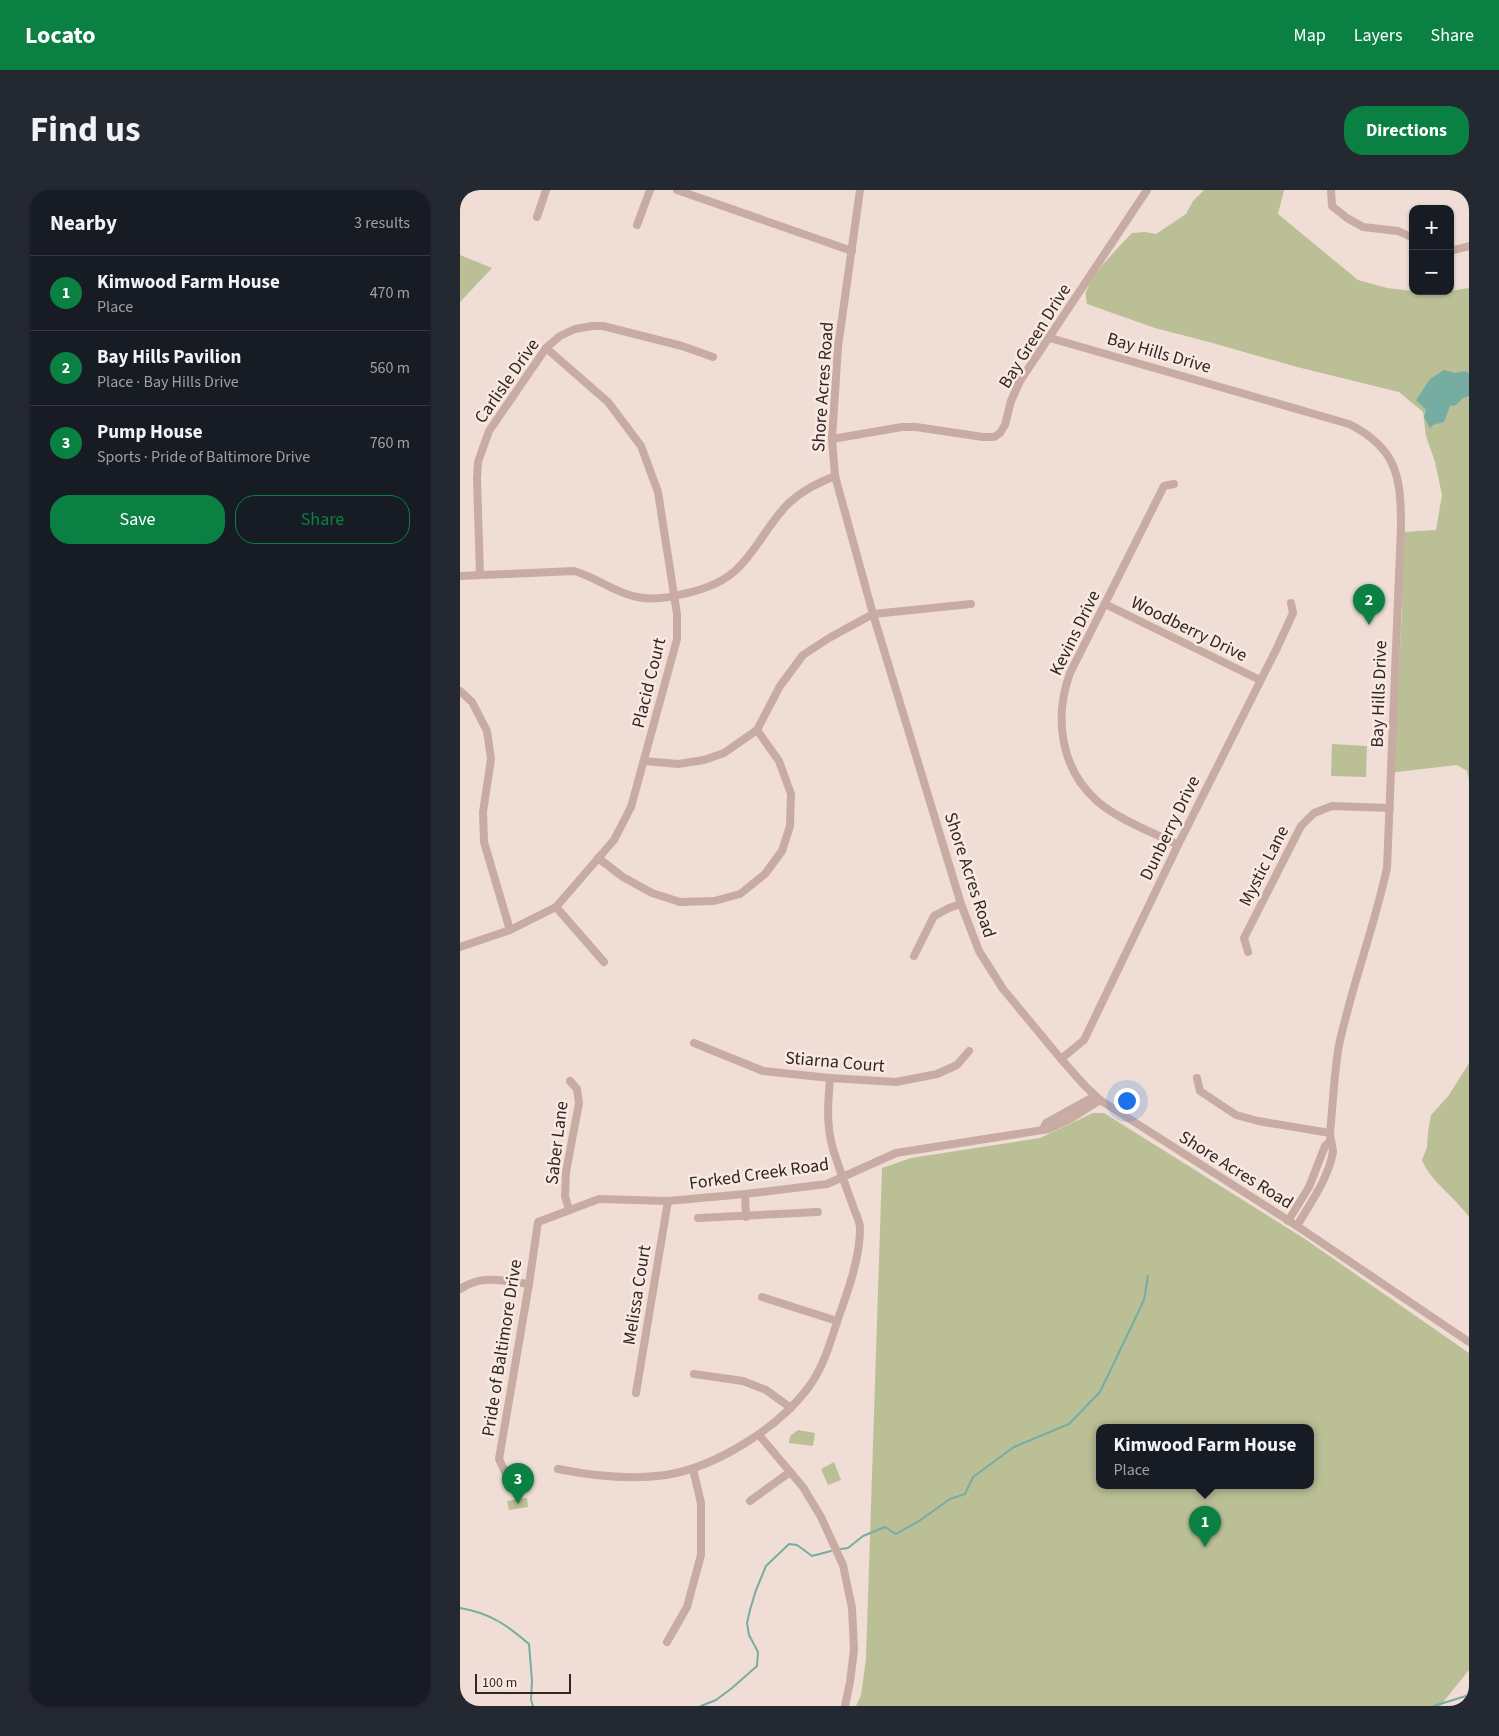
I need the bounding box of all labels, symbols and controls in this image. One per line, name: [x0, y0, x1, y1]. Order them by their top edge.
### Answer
text: Locato: [25, 18, 96, 53]
text: Map: [1294, 23, 1326, 48]
text: Layers: [1354, 23, 1403, 48]
text: Share: [1431, 23, 1474, 48]
text: Find us: [30, 105, 140, 155]
button: Directions: [1344, 106, 1469, 155]
map controls: [1409, 205, 1454, 295]
button: +: [1409, 205, 1454, 250]
text: Nearby: [50, 208, 117, 238]
text: 3 results: [354, 212, 410, 234]
button: −: [1409, 250, 1454, 295]
text: Kimwood Farm House: [97, 269, 280, 296]
street label: Bay Green Drive: [993, 279, 1077, 393]
text: 1: [62, 282, 70, 304]
text: 470 m: [370, 282, 410, 304]
text: Place: [97, 296, 133, 318]
street label: Shore Acres Road: [806, 321, 840, 453]
street label: Bay Hills Drive: [1104, 326, 1214, 380]
street label: Carlisle Drive: [469, 334, 545, 428]
text: Bay Hills Pavilion: [97, 344, 241, 371]
text: 2: [62, 357, 70, 379]
text: 560 m: [370, 357, 410, 379]
text: Place · Bay Hills Drive: [97, 371, 239, 393]
text: Pump House: [97, 419, 203, 446]
text: 3: [62, 432, 70, 454]
text: 760 m: [370, 432, 410, 454]
text: Sports · Pride of Baltimore Drive: [97, 446, 310, 468]
button: Save: [50, 495, 225, 544]
button: Share: [235, 495, 410, 544]
pin: 2: [1353, 584, 1385, 625]
street label: Kevins Drive: [1044, 586, 1106, 680]
street label: Woodberry Drive: [1127, 590, 1251, 668]
street label: Placid Court: [626, 635, 672, 731]
street label: Bay Hills Drive: [1365, 640, 1393, 748]
street label: Dunberry Drive: [1134, 771, 1206, 885]
street label: Shore Acres Road: [938, 809, 1002, 941]
street label: Mystic Lane: [1233, 821, 1295, 911]
street label: Stiarna Court: [784, 1045, 886, 1079]
your location: [1114, 1088, 1140, 1114]
street label: Saber Lane: [539, 1100, 575, 1186]
street label: Shore Acres Road: [1174, 1125, 1298, 1215]
street label: Forked Creek Road: [687, 1152, 831, 1196]
street label: Melissa Court: [617, 1243, 657, 1347]
street label: Pride of Baltimore Drive: [476, 1258, 528, 1438]
popup: [1096, 1424, 1314, 1489]
text: Kimwood Farm House: [1114, 1432, 1296, 1459]
text: Place: [1114, 1459, 1150, 1481]
pin: 3: [502, 1463, 534, 1504]
pin: 1: [1189, 1506, 1221, 1547]
scale bar: [475, 1671, 571, 1694]
text: 100 m: [482, 1673, 517, 1693]

